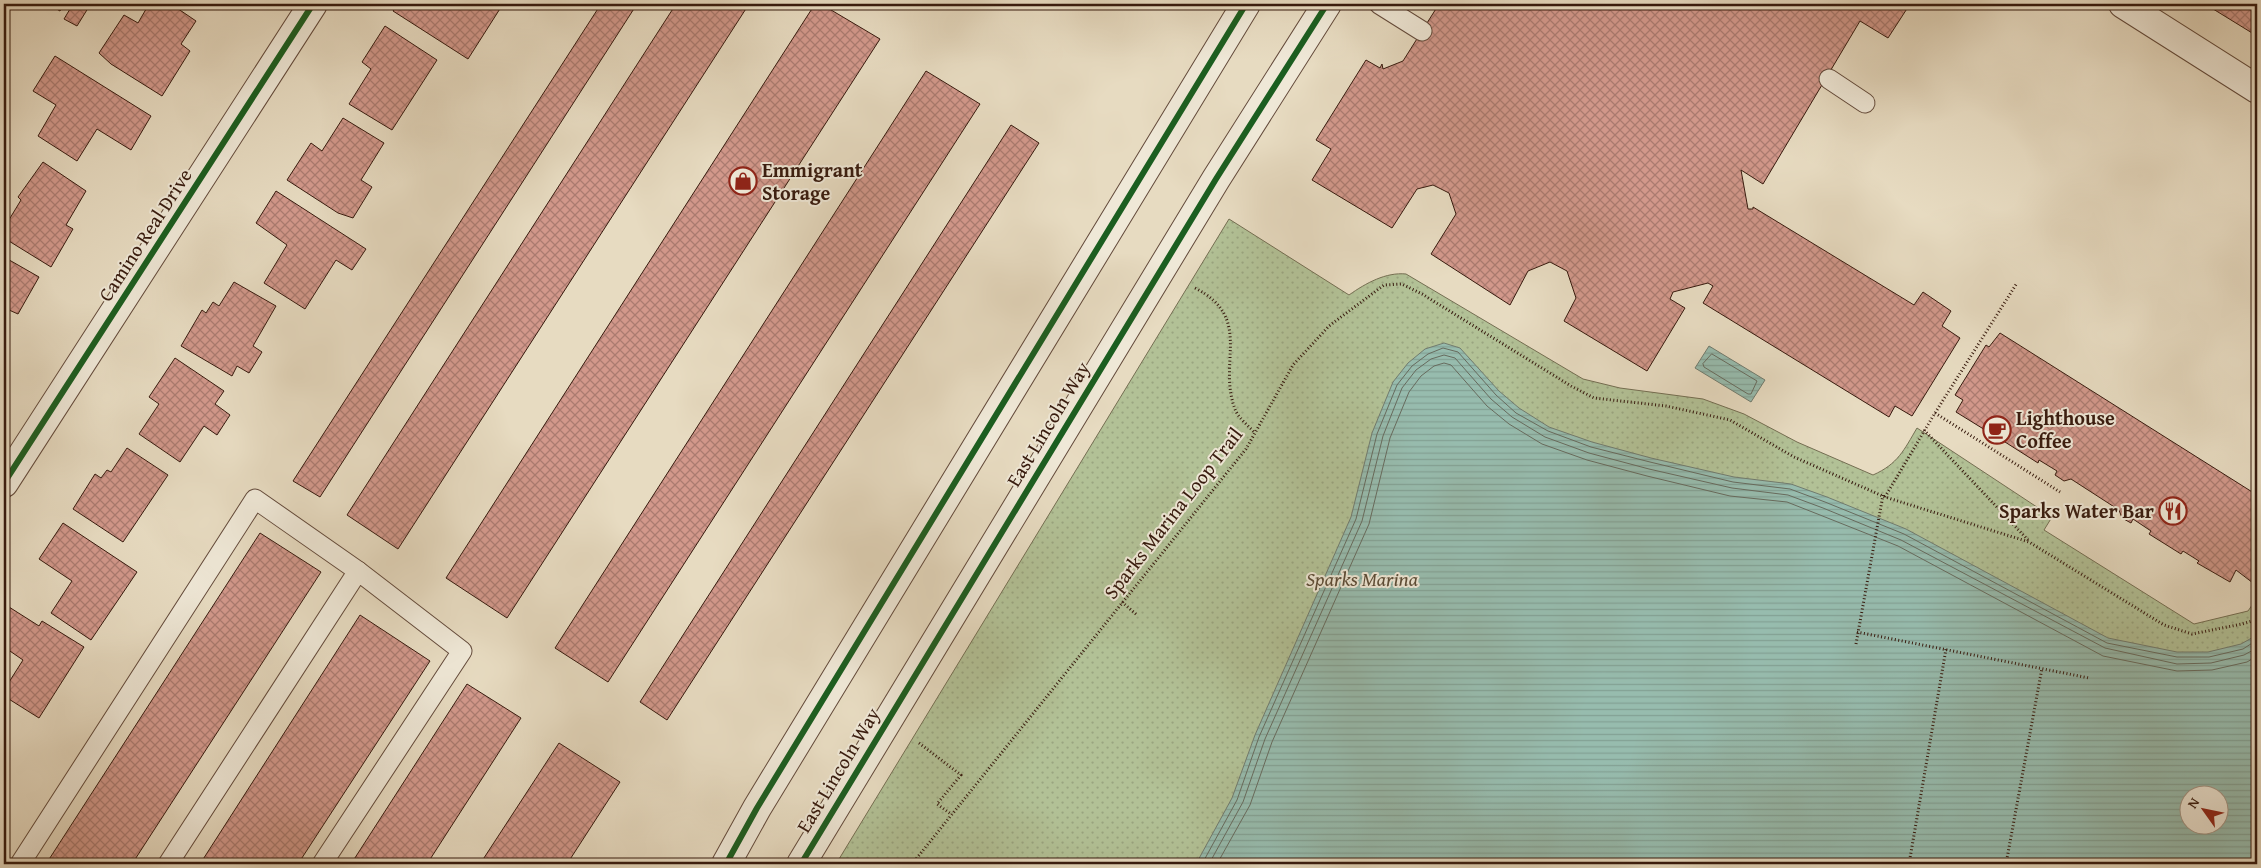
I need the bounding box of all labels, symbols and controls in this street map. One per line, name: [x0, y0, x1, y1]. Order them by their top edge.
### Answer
place label: Emmigrant Storage: [762, 155, 863, 207]
street label: Camino Real Drive: [91, 163, 199, 307]
shop icon: Emmigrant Storage: [728, 166, 758, 196]
street label: East Lincoln Way: [999, 356, 1096, 492]
place label: Lighthouse Coffee: [2016, 403, 2115, 455]
cafe icon: Lighthouse Coffee: [1982, 415, 2012, 445]
street label: Sparks Marina Loop Trail: [1096, 420, 1249, 605]
place label: Sparks Water Bar: [1999, 496, 2154, 525]
restaurant icon: Sparks Water Bar: [2158, 496, 2188, 526]
park label: Sparks Marina: [1306, 564, 1419, 593]
street label: East Lincoln Way: [789, 702, 886, 838]
north arrow: [2178, 786, 2228, 836]
text: N: [2182, 793, 2204, 812]

